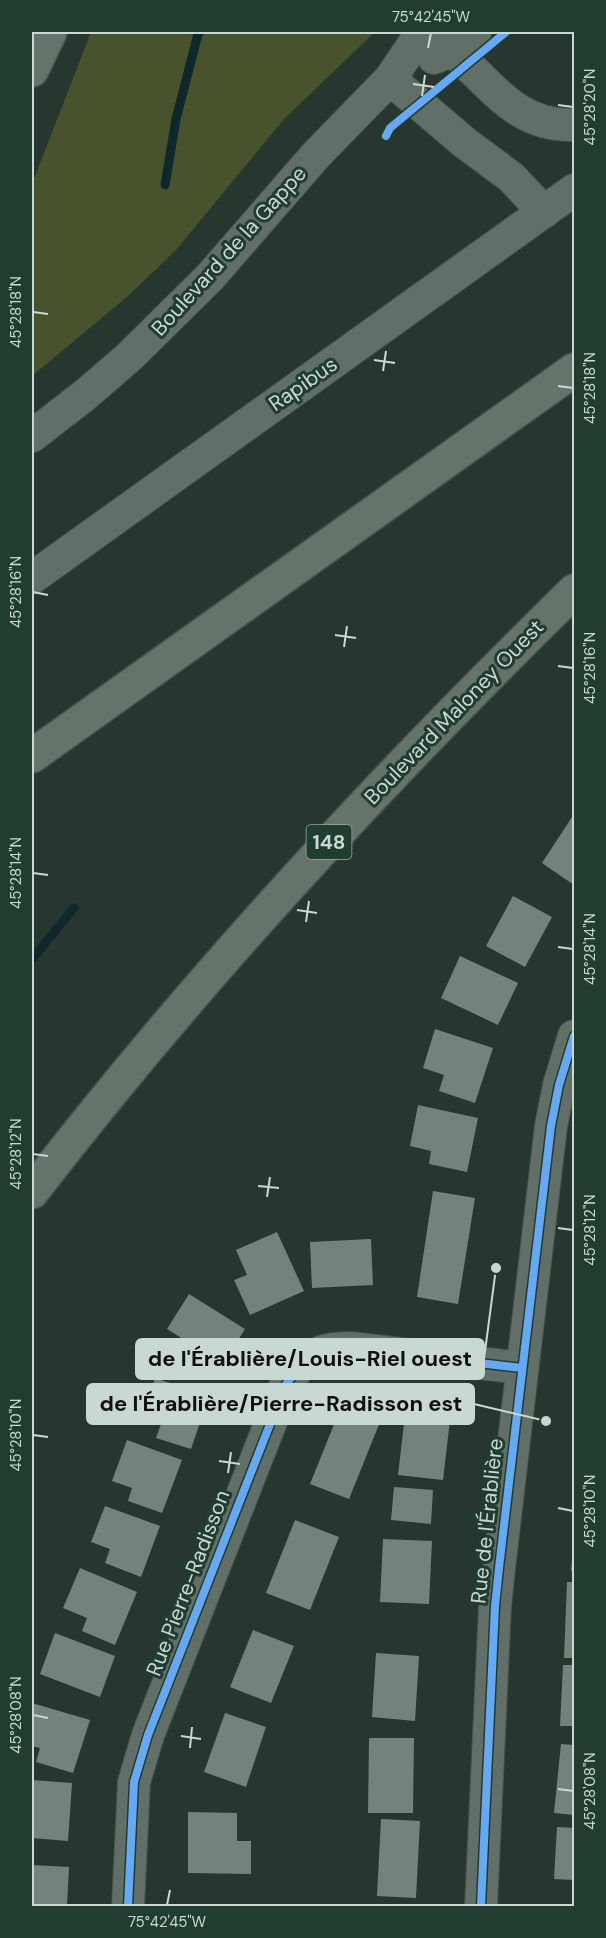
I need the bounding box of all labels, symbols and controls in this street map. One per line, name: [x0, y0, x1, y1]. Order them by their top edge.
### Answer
text: 75°42'45"W: [392, 7, 471, 27]
text: 45°28'20"N: [580, 69, 600, 145]
street label: Boulevard de la Gappe: [145, 160, 313, 342]
text: 45°28'18"N: [6, 276, 26, 348]
street label: Rapibus: [263, 350, 343, 418]
text: 45°28'18"N: [580, 352, 600, 424]
text: 45°28'16"N: [6, 556, 26, 628]
street label: Boulevard Maloney Ouest: [358, 613, 550, 811]
text: 45°28'16"N: [580, 632, 600, 704]
road number: 148: [306, 825, 352, 859]
text: 45°28'14"N: [6, 837, 26, 909]
text: 45°28'14"N: [580, 913, 600, 985]
text: 45°28'12"N: [6, 1118, 26, 1190]
text: 45°28'12"N: [580, 1194, 600, 1266]
callout: de l'Érablière/Louis-Riel ouest: [136, 1339, 484, 1379]
text: de l'Érablière/Louis-Riel ouest: [148, 1344, 472, 1373]
callout: de l'Érablière/Pierre-Radisson est: [87, 1384, 474, 1424]
text: de l'Érablière/Pierre-Radisson est: [100, 1389, 462, 1418]
text: 45°28'10"N: [6, 1399, 26, 1471]
street label: Rue de l'Érablière: [464, 1437, 510, 1605]
text: 45°28'10"N: [580, 1475, 600, 1547]
street label: Rue Pierre-Radisson: [140, 1486, 236, 1680]
text: 45°28'08"N: [6, 1676, 26, 1754]
text: 45°28'08"N: [580, 1752, 600, 1830]
text: 75°42'45"W: [128, 1912, 207, 1932]

